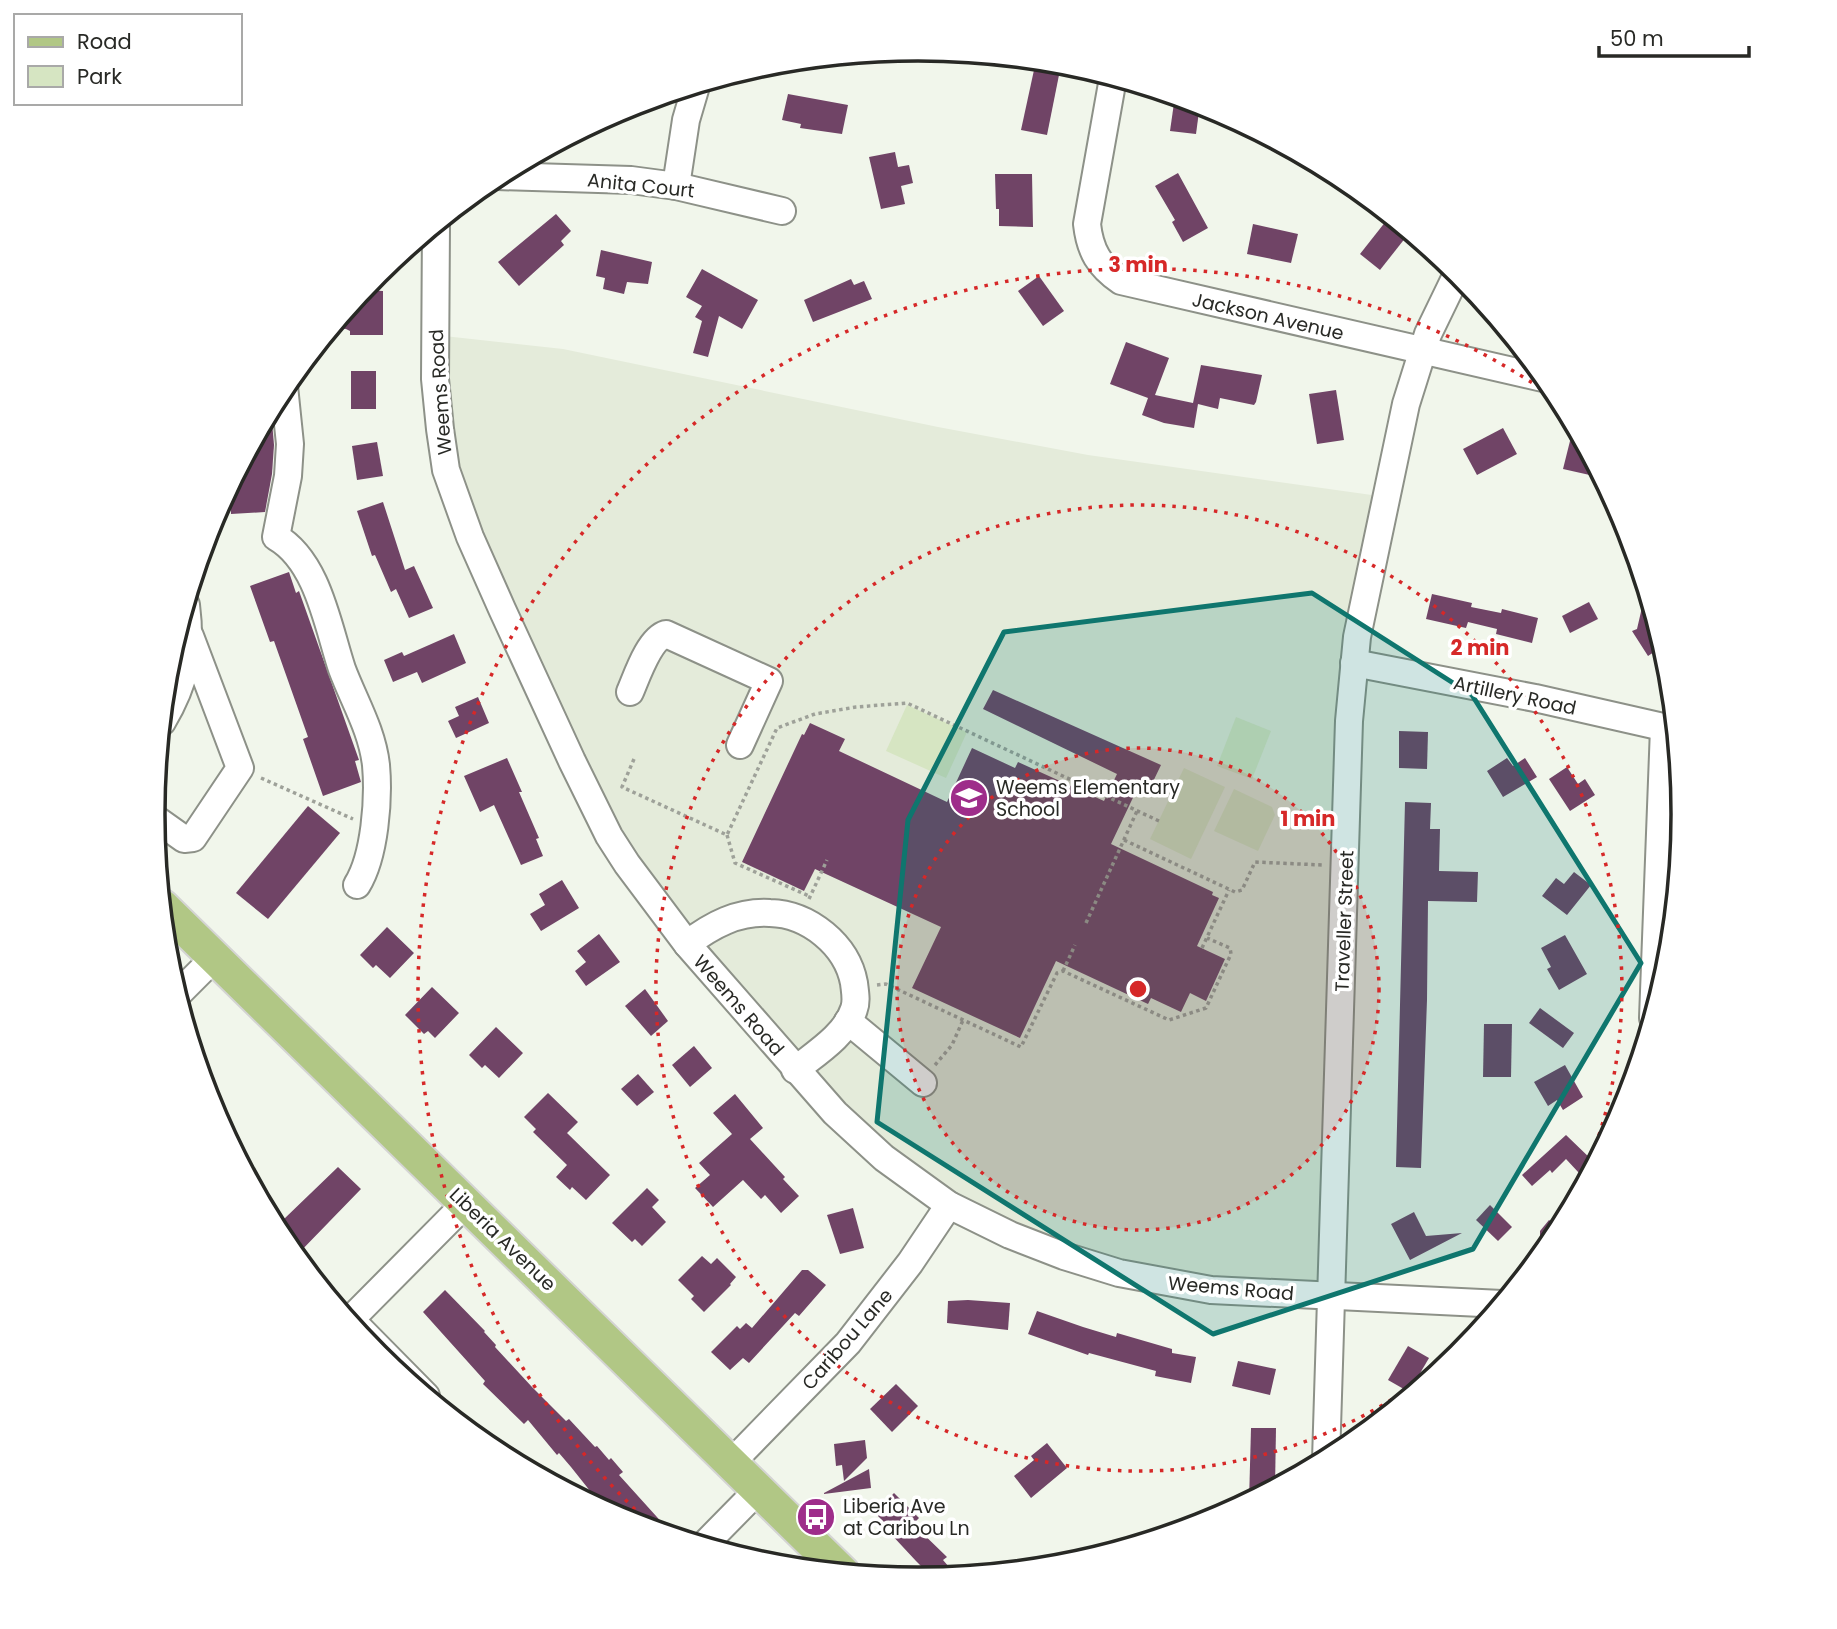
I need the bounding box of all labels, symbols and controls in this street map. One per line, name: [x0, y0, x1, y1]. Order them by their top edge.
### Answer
legend: [14, 14, 242, 105]
scale bar: [1599, 14, 1750, 58]
text: 50 m: [1610, 24, 1664, 53]
text: Road: [77, 27, 132, 56]
text: Park: [77, 62, 122, 91]
street label: Anita Court: [586, 166, 696, 205]
text: 3 min: [1108, 250, 1168, 279]
street label: Jackson Avenue: [1189, 286, 1346, 347]
street label: Weems Road: [423, 328, 458, 456]
text: 2 min: [1450, 633, 1510, 662]
street label: Artillery Road: [1451, 669, 1579, 722]
place label: Weems Elementary School: [996, 774, 1180, 823]
school or university icon: Weems Elementary School: [948, 777, 990, 819]
text: 1 min: [1281, 804, 1335, 833]
street label: Traveller Street: [1329, 850, 1360, 992]
street label: Weems Road: [687, 949, 790, 1062]
centre of rings: [1126, 977, 1150, 1001]
street label: Liberia Avenue: [443, 1182, 562, 1297]
street label: Weems Road: [1167, 1270, 1295, 1307]
street label: Caribou Lane: [796, 1283, 899, 1396]
place label: Liberia Ave at Caribou Ln: [843, 1493, 970, 1542]
bus stop icon: Liberia Ave at Caribou Ln: [795, 1496, 837, 1538]

